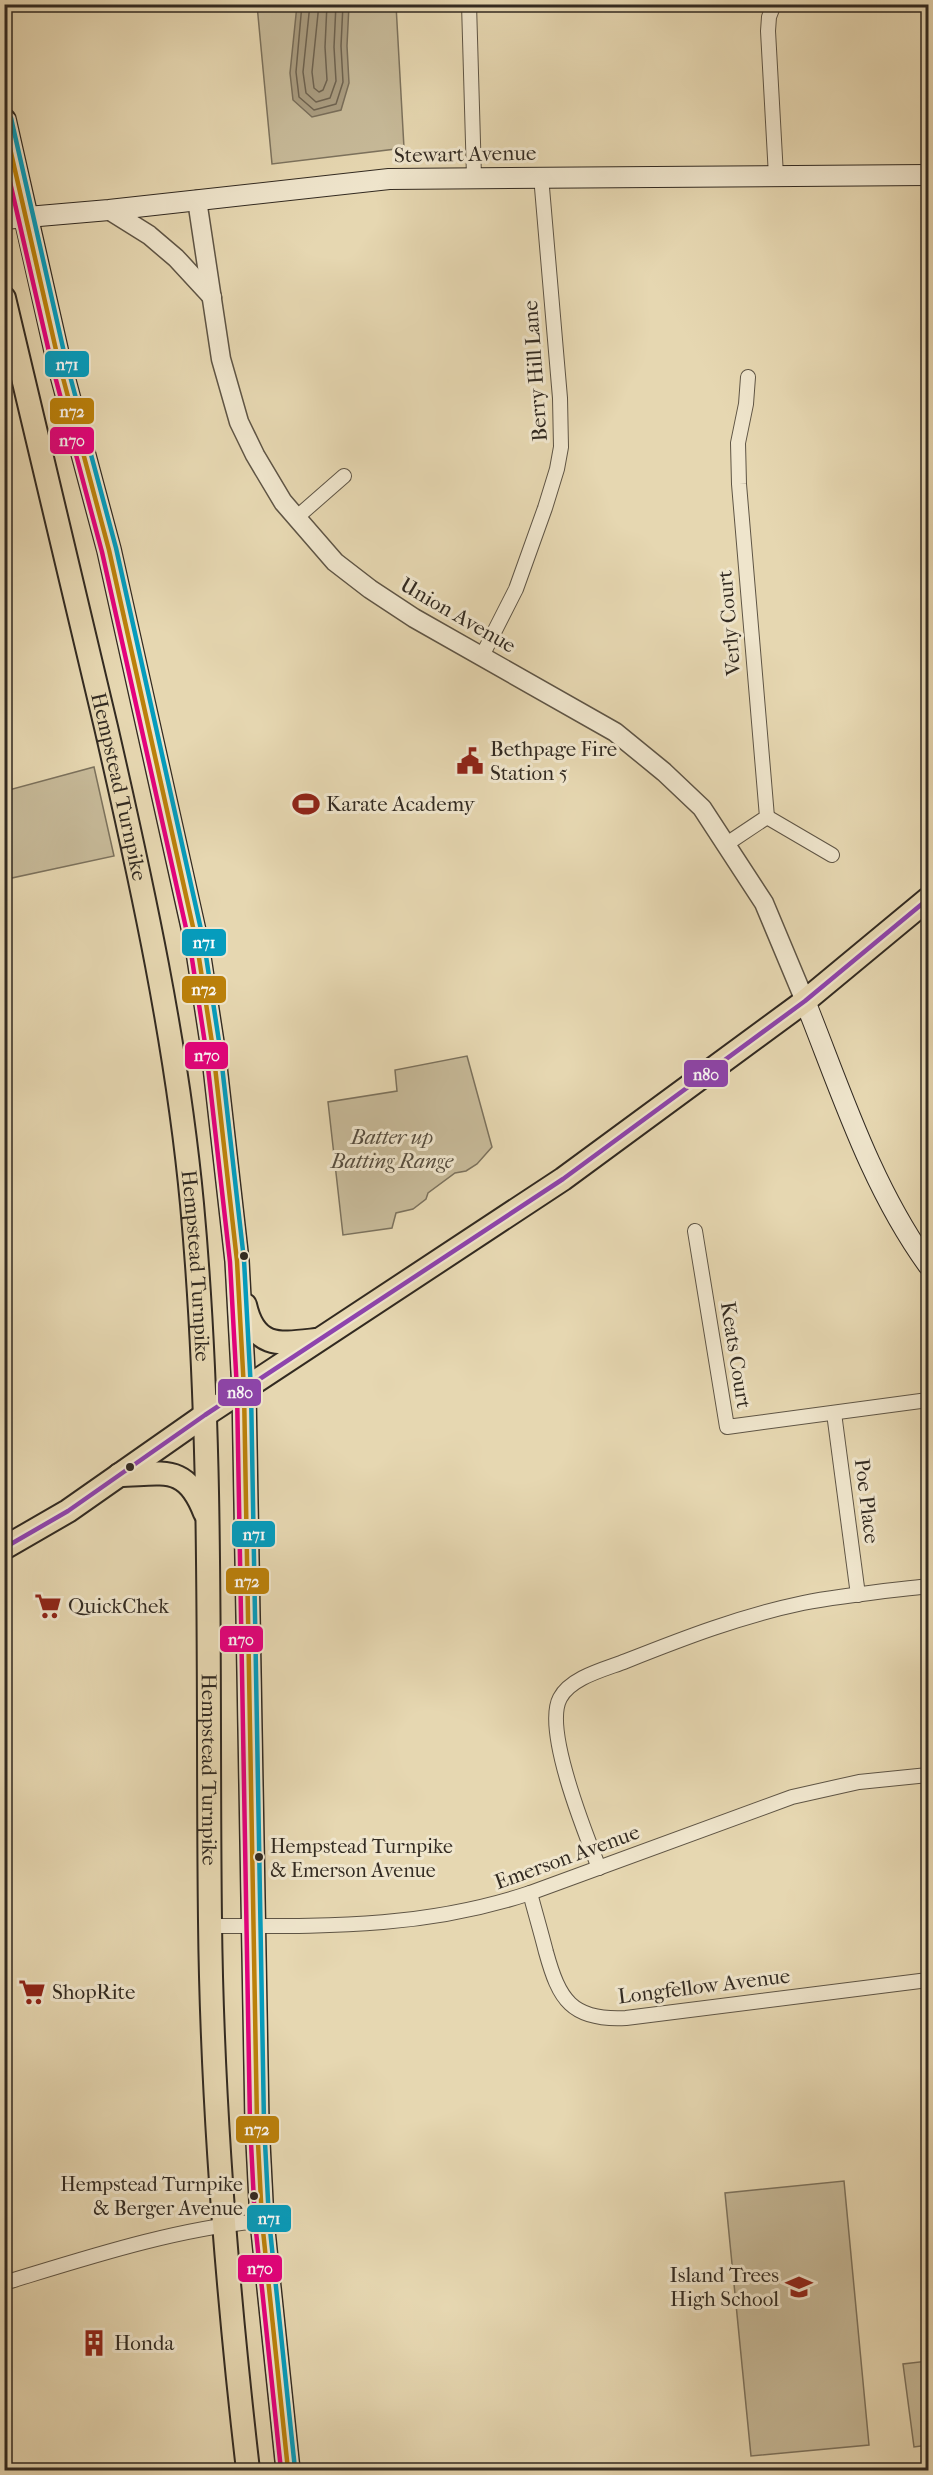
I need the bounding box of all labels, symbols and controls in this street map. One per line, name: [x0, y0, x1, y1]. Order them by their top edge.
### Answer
street label: Stewart Avenue: [394, 141, 536, 167]
street label: Berry Hill Lane: [518, 300, 552, 442]
line badge: n71: [44, 350, 90, 378]
text: n71: [55, 355, 79, 374]
line badge: n72: [49, 397, 95, 425]
text: n72: [58, 402, 85, 421]
line badge: n70: [49, 426, 95, 455]
text: n70: [58, 431, 85, 450]
street label: Verly Court: [712, 569, 746, 678]
street label: Union Avenue: [396, 572, 520, 658]
street label: Hempstead Turnpike: [86, 690, 152, 883]
place label: Bethpage Fire Station 5: [490, 737, 617, 785]
public building icon: Bethpage Fire Station 5: [455, 746, 485, 776]
sports icon: Karate Academy: [291, 789, 321, 819]
place label: Karate Academy: [326, 792, 475, 816]
line badge: n71: [181, 928, 227, 957]
text: n71: [192, 933, 216, 952]
line badge: n72: [181, 975, 227, 1004]
text: n72: [190, 980, 217, 999]
line badge: n70: [184, 1041, 229, 1070]
text: n70: [193, 1046, 220, 1065]
line badge: n80: [683, 1059, 729, 1088]
text: n80: [692, 1065, 719, 1084]
park label: Batter up Batting Range: [330, 1125, 454, 1173]
street label: Hempstead Turnpike: [177, 1169, 215, 1362]
unlabelled marker: [238, 1250, 250, 1262]
street label: Keats Court: [716, 1300, 756, 1411]
line badge: n80: [217, 1378, 262, 1407]
text: n80: [226, 1383, 253, 1402]
street label: Poe Place: [850, 1457, 884, 1545]
unlabelled marker: [124, 1461, 136, 1473]
line badge: n71: [231, 1520, 276, 1548]
text: n71: [242, 1525, 266, 1544]
line badge: n72: [225, 1567, 270, 1595]
text: n72: [233, 1572, 260, 1591]
supermarket icon: QuickChek: [33, 1591, 63, 1621]
place label: QuickChek: [68, 1594, 169, 1618]
line badge: n70: [219, 1625, 264, 1653]
text: n70: [227, 1630, 254, 1649]
street label: Hempstead Turnpike: [197, 1673, 221, 1866]
street label: Emerson Avenue: [491, 1820, 643, 1894]
place label: Hempstead Turnpike & Emerson Avenue: [270, 1835, 453, 1882]
marker: Hempstead Turnpike & Emerson Avenue: [253, 1851, 265, 1863]
street label: Longfellow Avenue: [616, 1964, 792, 2008]
supermarket icon: ShopRite: [17, 1977, 47, 2007]
place label: ShopRite: [52, 1980, 135, 2004]
line badge: n72: [235, 2115, 280, 2144]
text: n72: [243, 2120, 270, 2139]
place label: Hempstead Turnpike & Berger Avenue: [60, 2173, 243, 2220]
marker: Hempstead Turnpike & Berger Avenue: [248, 2190, 260, 2202]
line badge: n71: [246, 2204, 292, 2233]
text: n71: [257, 2209, 281, 2228]
line badge: n70: [237, 2254, 283, 2283]
text: n70: [246, 2259, 273, 2278]
place label: Island Trees High School: [670, 2263, 779, 2311]
school or university icon: Island Trees High School: [784, 2272, 814, 2302]
building icon: Honda: [79, 2328, 109, 2358]
place label: Honda: [114, 2331, 174, 2355]

